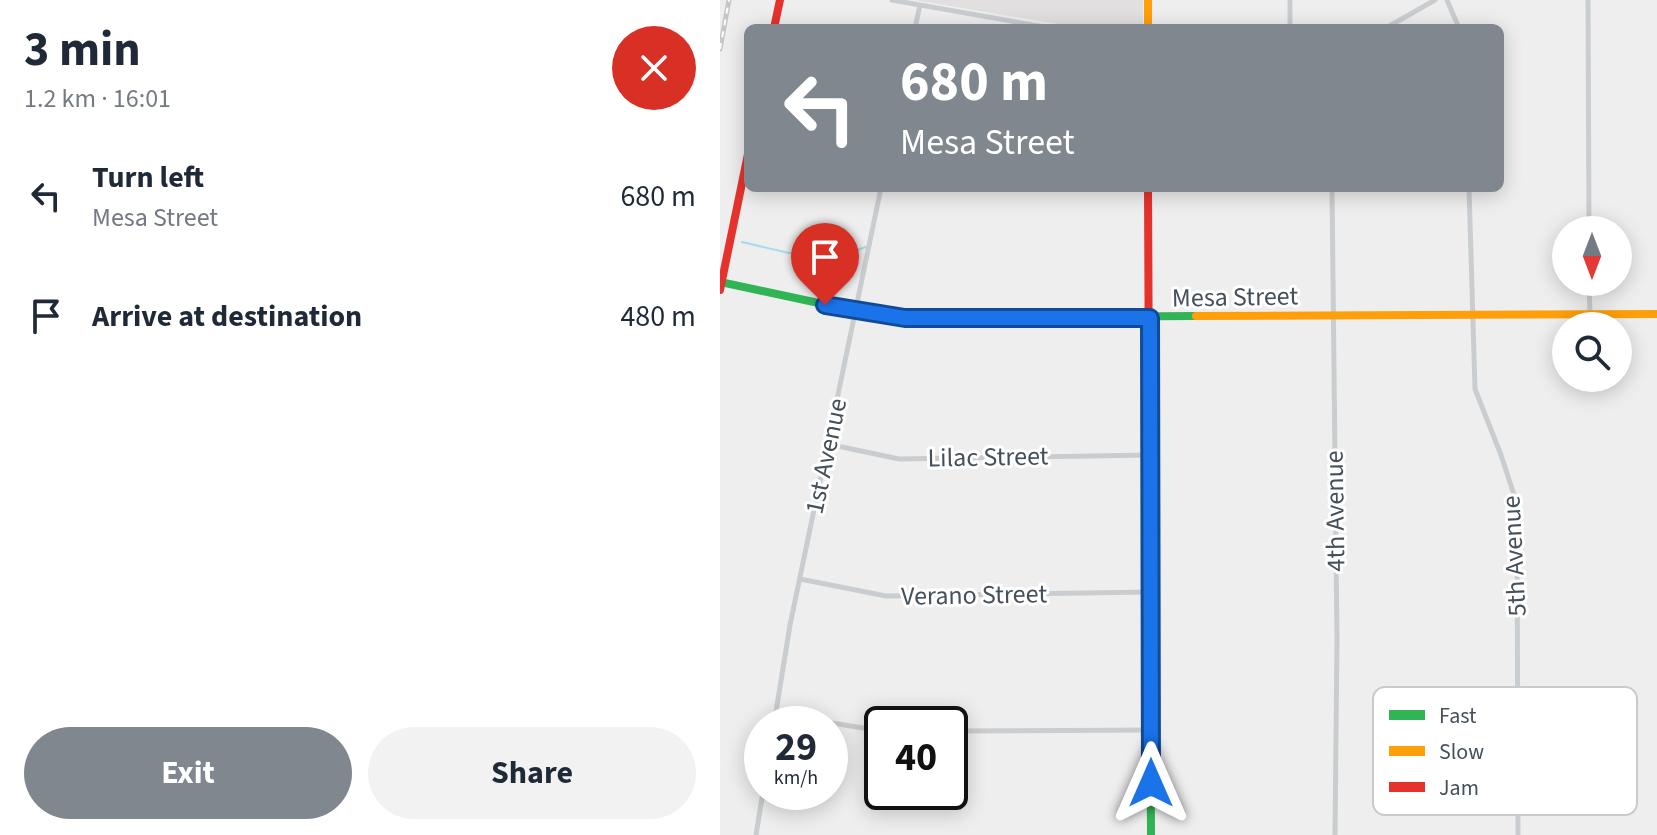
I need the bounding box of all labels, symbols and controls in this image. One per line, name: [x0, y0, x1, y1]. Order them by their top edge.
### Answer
text: 3 min: [24, 16, 141, 84]
button: close: [612, 26, 696, 110]
text: 680 m: [900, 43, 1048, 122]
icon: left: [768, 56, 872, 160]
text: 1.2 km · 16:01: [24, 80, 171, 117]
text: Mesa Street: [900, 117, 1075, 168]
text: Turn left: [92, 156, 204, 199]
icon: left: [24, 174, 68, 218]
text: 680 m: [620, 175, 696, 218]
text: Mesa Street: [92, 199, 218, 236]
north arrow: [1552, 216, 1632, 296]
map controls: [1552, 216, 1632, 392]
pin: [791, 223, 859, 305]
icon: arrive: [803, 235, 847, 279]
street label: Mesa Street: [1172, 277, 1299, 317]
icon: arrive: [24, 294, 68, 338]
text: Arrive at destination: [92, 295, 362, 338]
text: 480 m: [620, 295, 696, 338]
button: search: [1552, 312, 1632, 392]
street label: 1st Avenue: [796, 395, 856, 517]
street label: Lilac Street: [927, 437, 1049, 477]
street label: 4th Avenue: [1315, 450, 1355, 572]
street label: 5th Avenue: [1492, 495, 1536, 617]
street label: Verano Street: [901, 575, 1048, 615]
legend: [1373, 687, 1637, 815]
text: Fast: [1439, 700, 1477, 732]
speed limit sign: 40: [864, 706, 968, 810]
text: 29: [775, 719, 817, 776]
button: Exit: [24, 727, 352, 819]
button: Share: [368, 727, 696, 819]
text: Slow: [1439, 736, 1484, 768]
position arrow: [1109, 741, 1193, 825]
text: km/h: [774, 764, 818, 792]
text: Jam: [1439, 772, 1479, 804]

